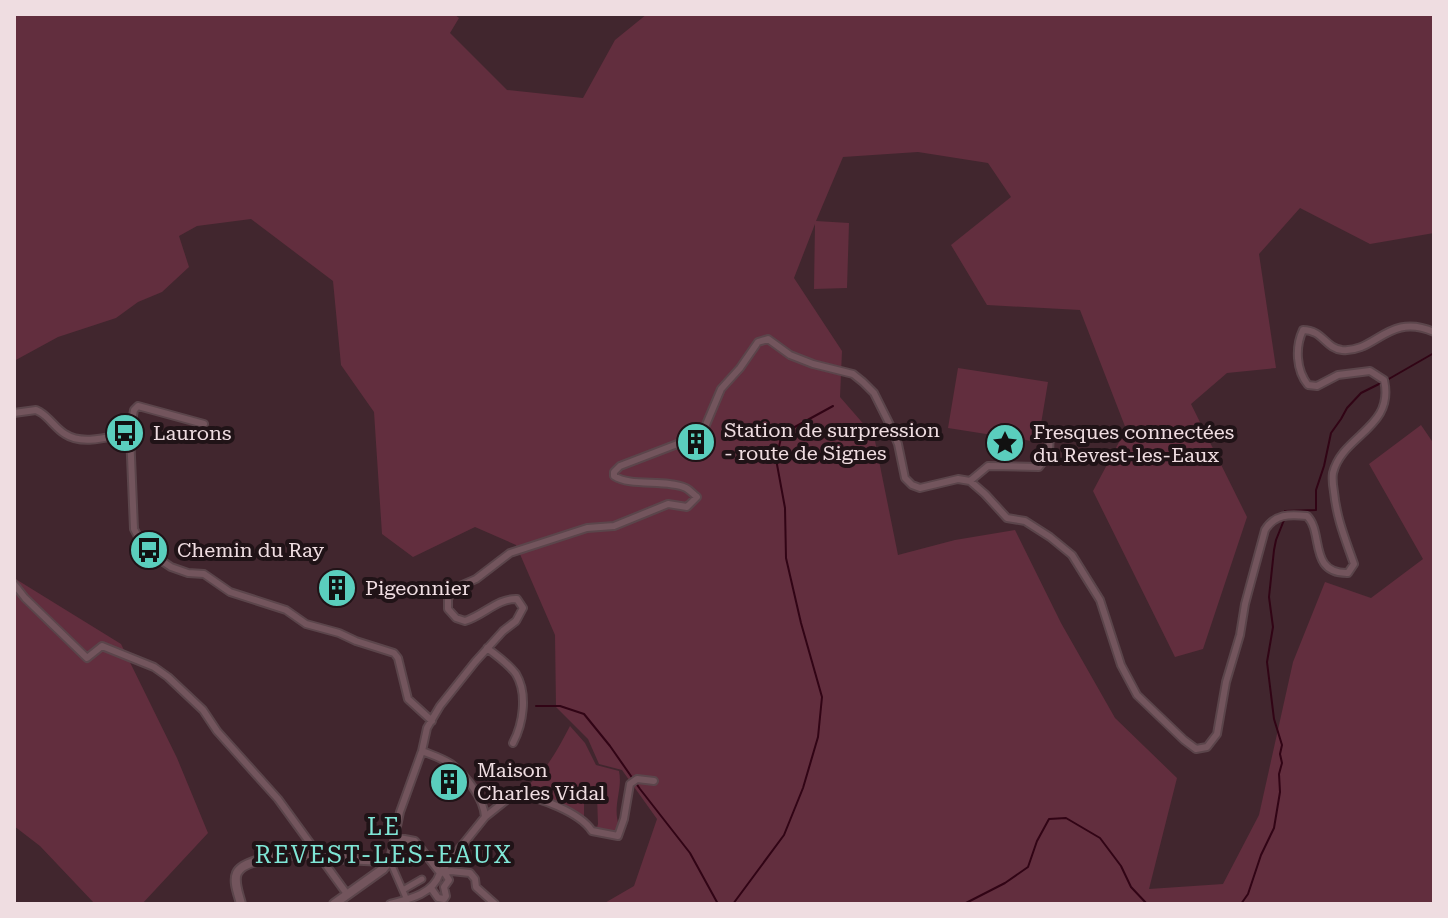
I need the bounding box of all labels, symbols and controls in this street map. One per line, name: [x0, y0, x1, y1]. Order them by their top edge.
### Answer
bus stop icon: Laurons: [104, 412, 146, 454]
place label: Station de surpression - route de Signes: [724, 418, 940, 465]
place label: Fresques connectées du Revest-les-Eaux: [1033, 420, 1234, 467]
place label: Laurons: [153, 421, 232, 445]
building icon: Station de surpression - route de Signes: [675, 421, 717, 463]
place icon: Fresques connectées du Revest-les-Eaux: [984, 422, 1026, 464]
bus stop icon: Chemin du Ray: [128, 529, 170, 571]
place label: Chemin du Ray: [177, 538, 324, 562]
building icon: Pigeonnier: [316, 567, 358, 609]
place label: Pigeonnier: [365, 576, 470, 600]
place label: Maison Charles Vidal: [477, 758, 605, 805]
building icon: Maison Charles Vidal: [428, 761, 470, 803]
district label: LE REVEST-LES-EAUX: [255, 813, 513, 869]

